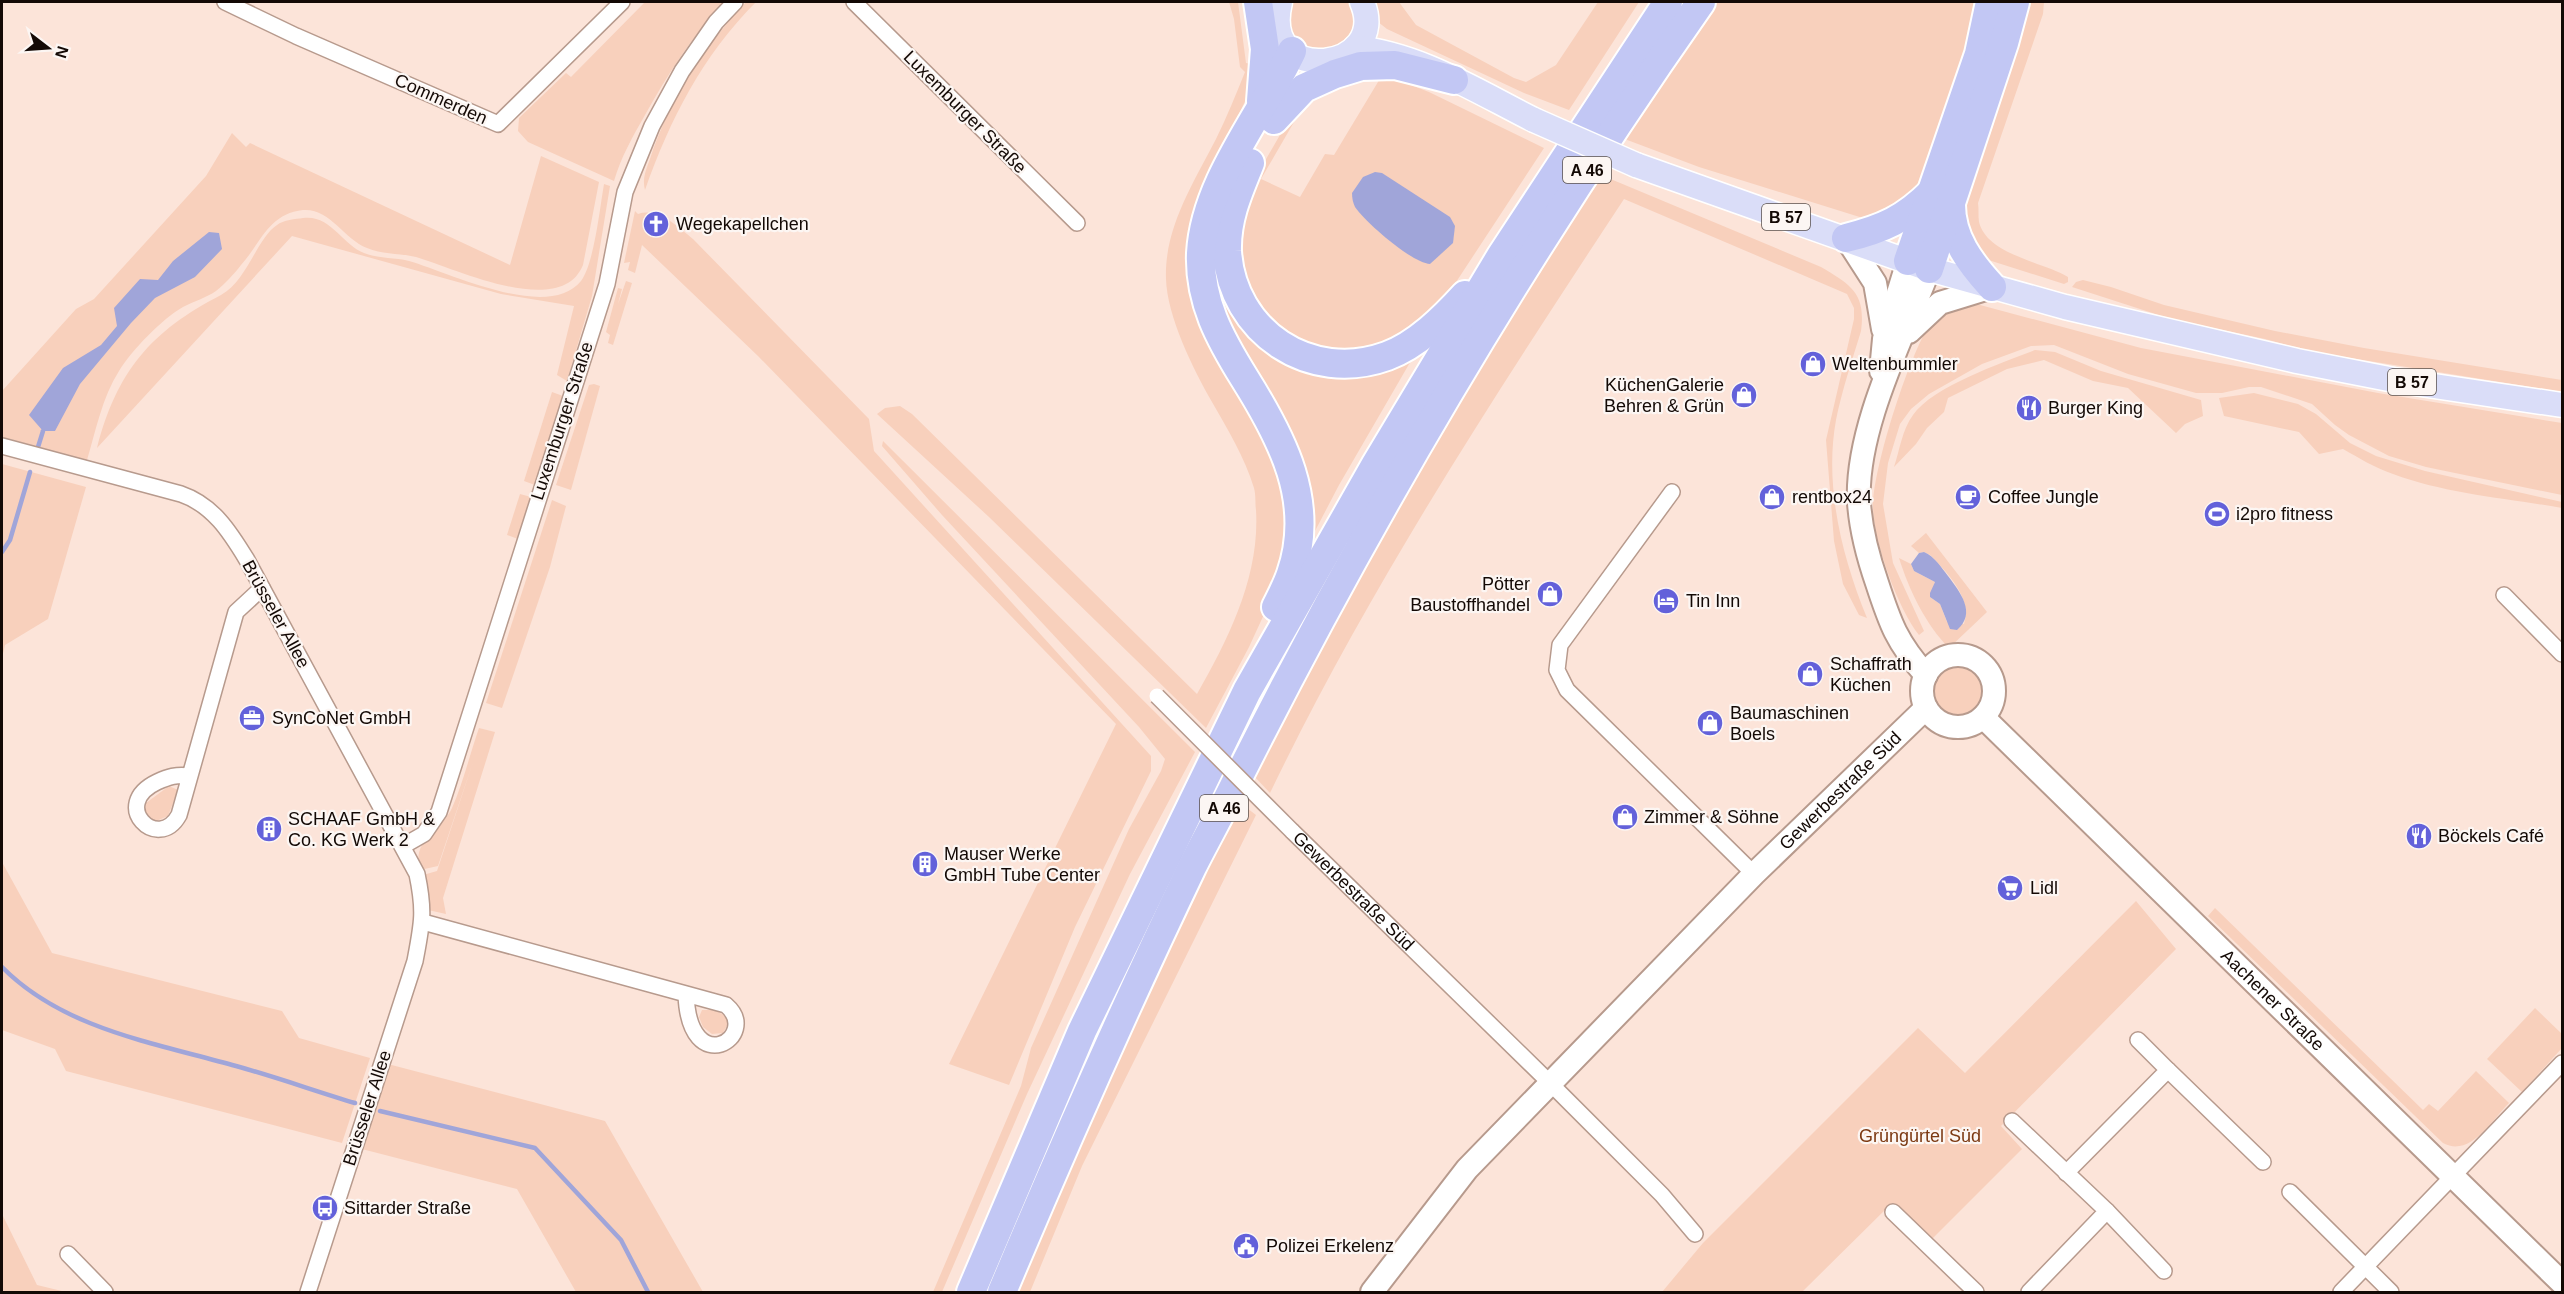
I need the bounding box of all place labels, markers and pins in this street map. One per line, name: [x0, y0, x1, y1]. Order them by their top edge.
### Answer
church icon: Wegekapellchen: [641, 209, 671, 239]
place label: Wegekapellchen: [676, 214, 809, 234]
shop icon: Weltenbummler: [1798, 349, 1828, 379]
place label: Weltenbummler: [1832, 354, 1958, 374]
place label: KüchenGalerie Behren & Grün: [1604, 375, 1724, 416]
shop icon: KüchenGalerie Behren & Grün: [1729, 380, 1759, 410]
restaurant icon: Burger King: [2014, 393, 2044, 423]
place label: Burger King: [2048, 398, 2143, 418]
shop icon: rentbox24: [1757, 482, 1787, 512]
cafe icon: Coffee Jungle: [1953, 482, 1983, 512]
place label: rentbox24: [1792, 487, 1872, 507]
place label: Coffee Jungle: [1988, 487, 2099, 507]
sports icon: i2pro fitness: [2202, 499, 2232, 529]
place label: i2pro fitness: [2236, 504, 2333, 524]
place label: Pötter Baustoffhandel: [1410, 574, 1530, 615]
shop icon: Pötter Baustoffhandel: [1535, 579, 1565, 609]
hotel icon: Tin Inn: [1651, 586, 1681, 616]
place label: Tin Inn: [1686, 591, 1740, 611]
place label: Schaffrath Küchen: [1830, 654, 1912, 695]
shop icon: Schaffrath Küchen: [1795, 659, 1825, 689]
office icon: SynCoNet GmbH: [237, 703, 267, 733]
place label: Baumaschinen Boels: [1730, 703, 1849, 744]
place label: SynCoNet GmbH: [272, 708, 411, 728]
shop icon: Baumaschinen Boels: [1695, 708, 1725, 738]
shop icon: Zimmer & Söhne: [1610, 802, 1640, 832]
place label: Zimmer & Söhne: [1644, 807, 1779, 827]
place label: SCHAAF GmbH & Co. KG Werk 2: [288, 809, 435, 850]
building icon: SCHAAF GmbH & Co. KG Werk 2: [254, 814, 284, 844]
restaurant icon: Böckels Café: [2404, 821, 2434, 851]
place label: Böckels Café: [2438, 826, 2544, 846]
place label: Mauser Werke GmbH Tube Center: [944, 844, 1100, 885]
building icon: Mauser Werke GmbH Tube Center: [910, 849, 940, 879]
supermarket icon: Lidl: [1995, 873, 2025, 903]
place label: Lidl: [2030, 878, 2058, 898]
bus stop icon: Sittarder Straße: [310, 1193, 340, 1223]
place label: Sittarder Straße: [344, 1198, 471, 1218]
public building icon: Polizei Erkelenz: [1231, 1231, 1261, 1261]
place label: Polizei Erkelenz: [1266, 1236, 1394, 1256]

